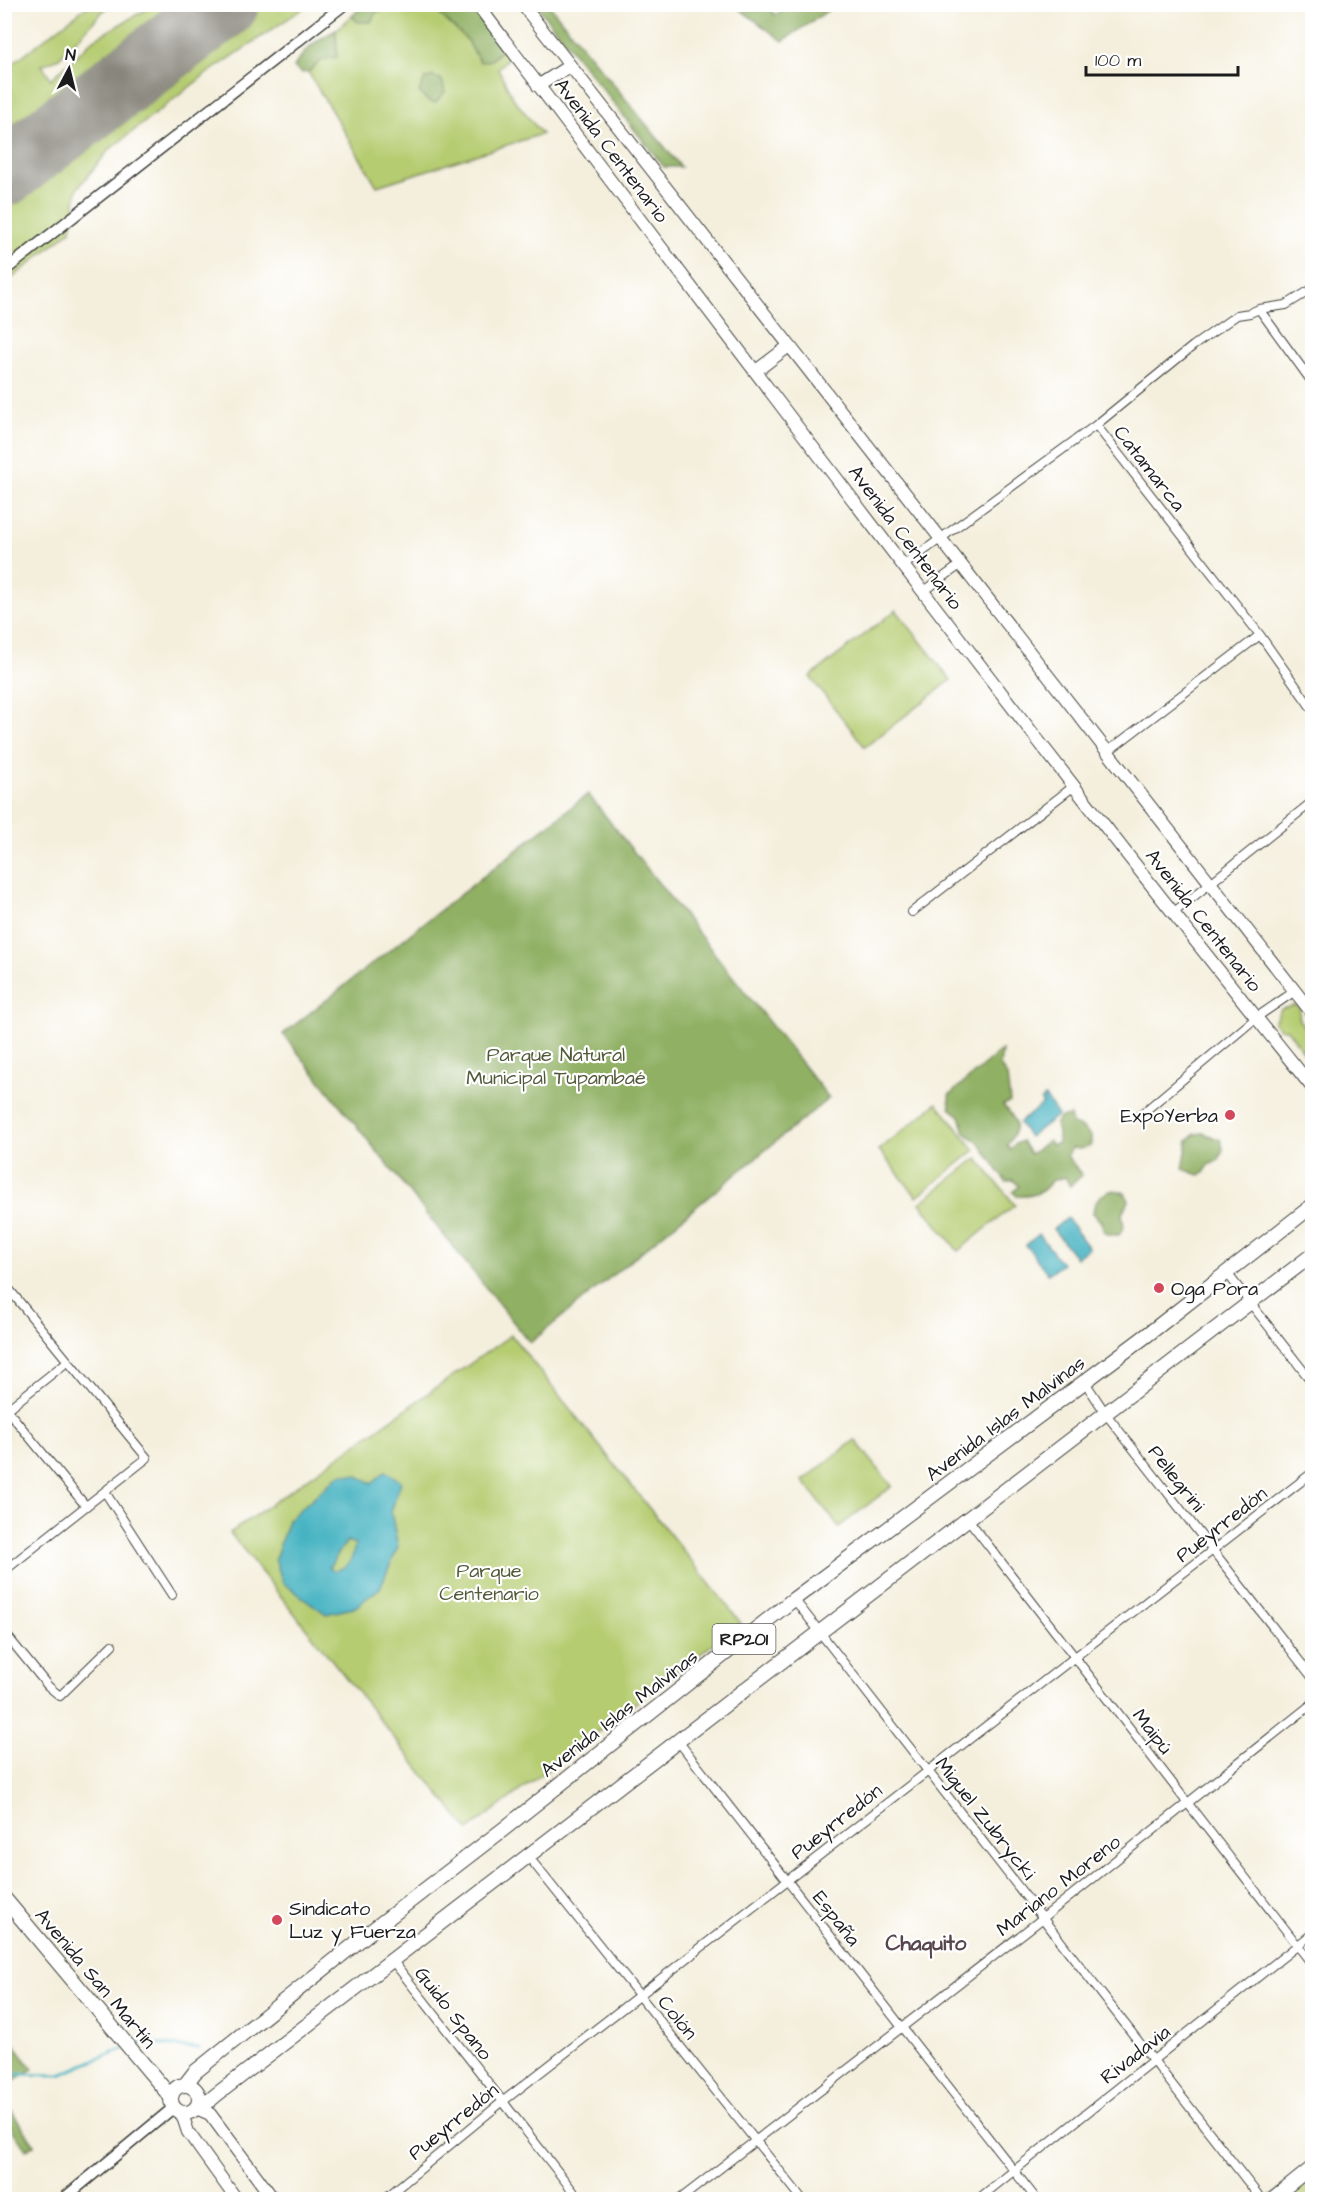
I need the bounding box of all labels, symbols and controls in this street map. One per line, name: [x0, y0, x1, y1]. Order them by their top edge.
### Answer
north arrow: [39, 39, 99, 99]
scale bar: [1086, 39, 1238, 77]
text: N: [64, 44, 77, 67]
text: 100 m: [1095, 48, 1141, 73]
street label: Avenida Centenario: [547, 72, 675, 229]
street label: Catamarca: [1107, 420, 1192, 518]
street label: Avenida Centenario: [841, 459, 969, 616]
street label: Avenida Centenario: [1138, 843, 1268, 998]
park label: Parque Natural Municipal Tupambaé: [466, 1041, 646, 1092]
place label: ExpoYerba: [1120, 1102, 1218, 1130]
marker: ExpoYerba: [1223, 1108, 1237, 1122]
place label: Oga Pora: [1171, 1275, 1258, 1304]
marker: Oga Pora: [1152, 1281, 1166, 1295]
street label: Avenida Islas Malvinas: [920, 1349, 1091, 1488]
street label: Pellegrini: [1140, 1439, 1211, 1519]
street label: Pueyrredón: [1170, 1480, 1274, 1570]
park label: Parque Centenario: [439, 1557, 539, 1608]
road number: RP201: [712, 1624, 776, 1654]
street label: Avenida Islas Malvinas: [535, 1643, 704, 1784]
street label: Maipú: [1125, 1703, 1179, 1760]
street label: Miguel Zubrycki: [928, 1751, 1042, 1887]
street label: Pueyrredón: [785, 1777, 889, 1867]
street label: Mariano Moreno: [990, 1828, 1127, 1943]
street label: España: [806, 1885, 867, 1952]
place label: Sindicato Luz y Fuerza: [289, 1895, 416, 1947]
street label: Avenida San Martín: [28, 1902, 162, 2055]
marker: Sindicato Luz y Fuerza: [270, 1913, 284, 1927]
district label: Chaquito: [886, 1929, 967, 1959]
street label: Guido Spano: [408, 1961, 499, 2066]
street label: Colón: [651, 1989, 704, 2046]
street label: Rivadavia: [1095, 2019, 1176, 2091]
street label: Pueyrredón: [402, 2077, 505, 2168]

